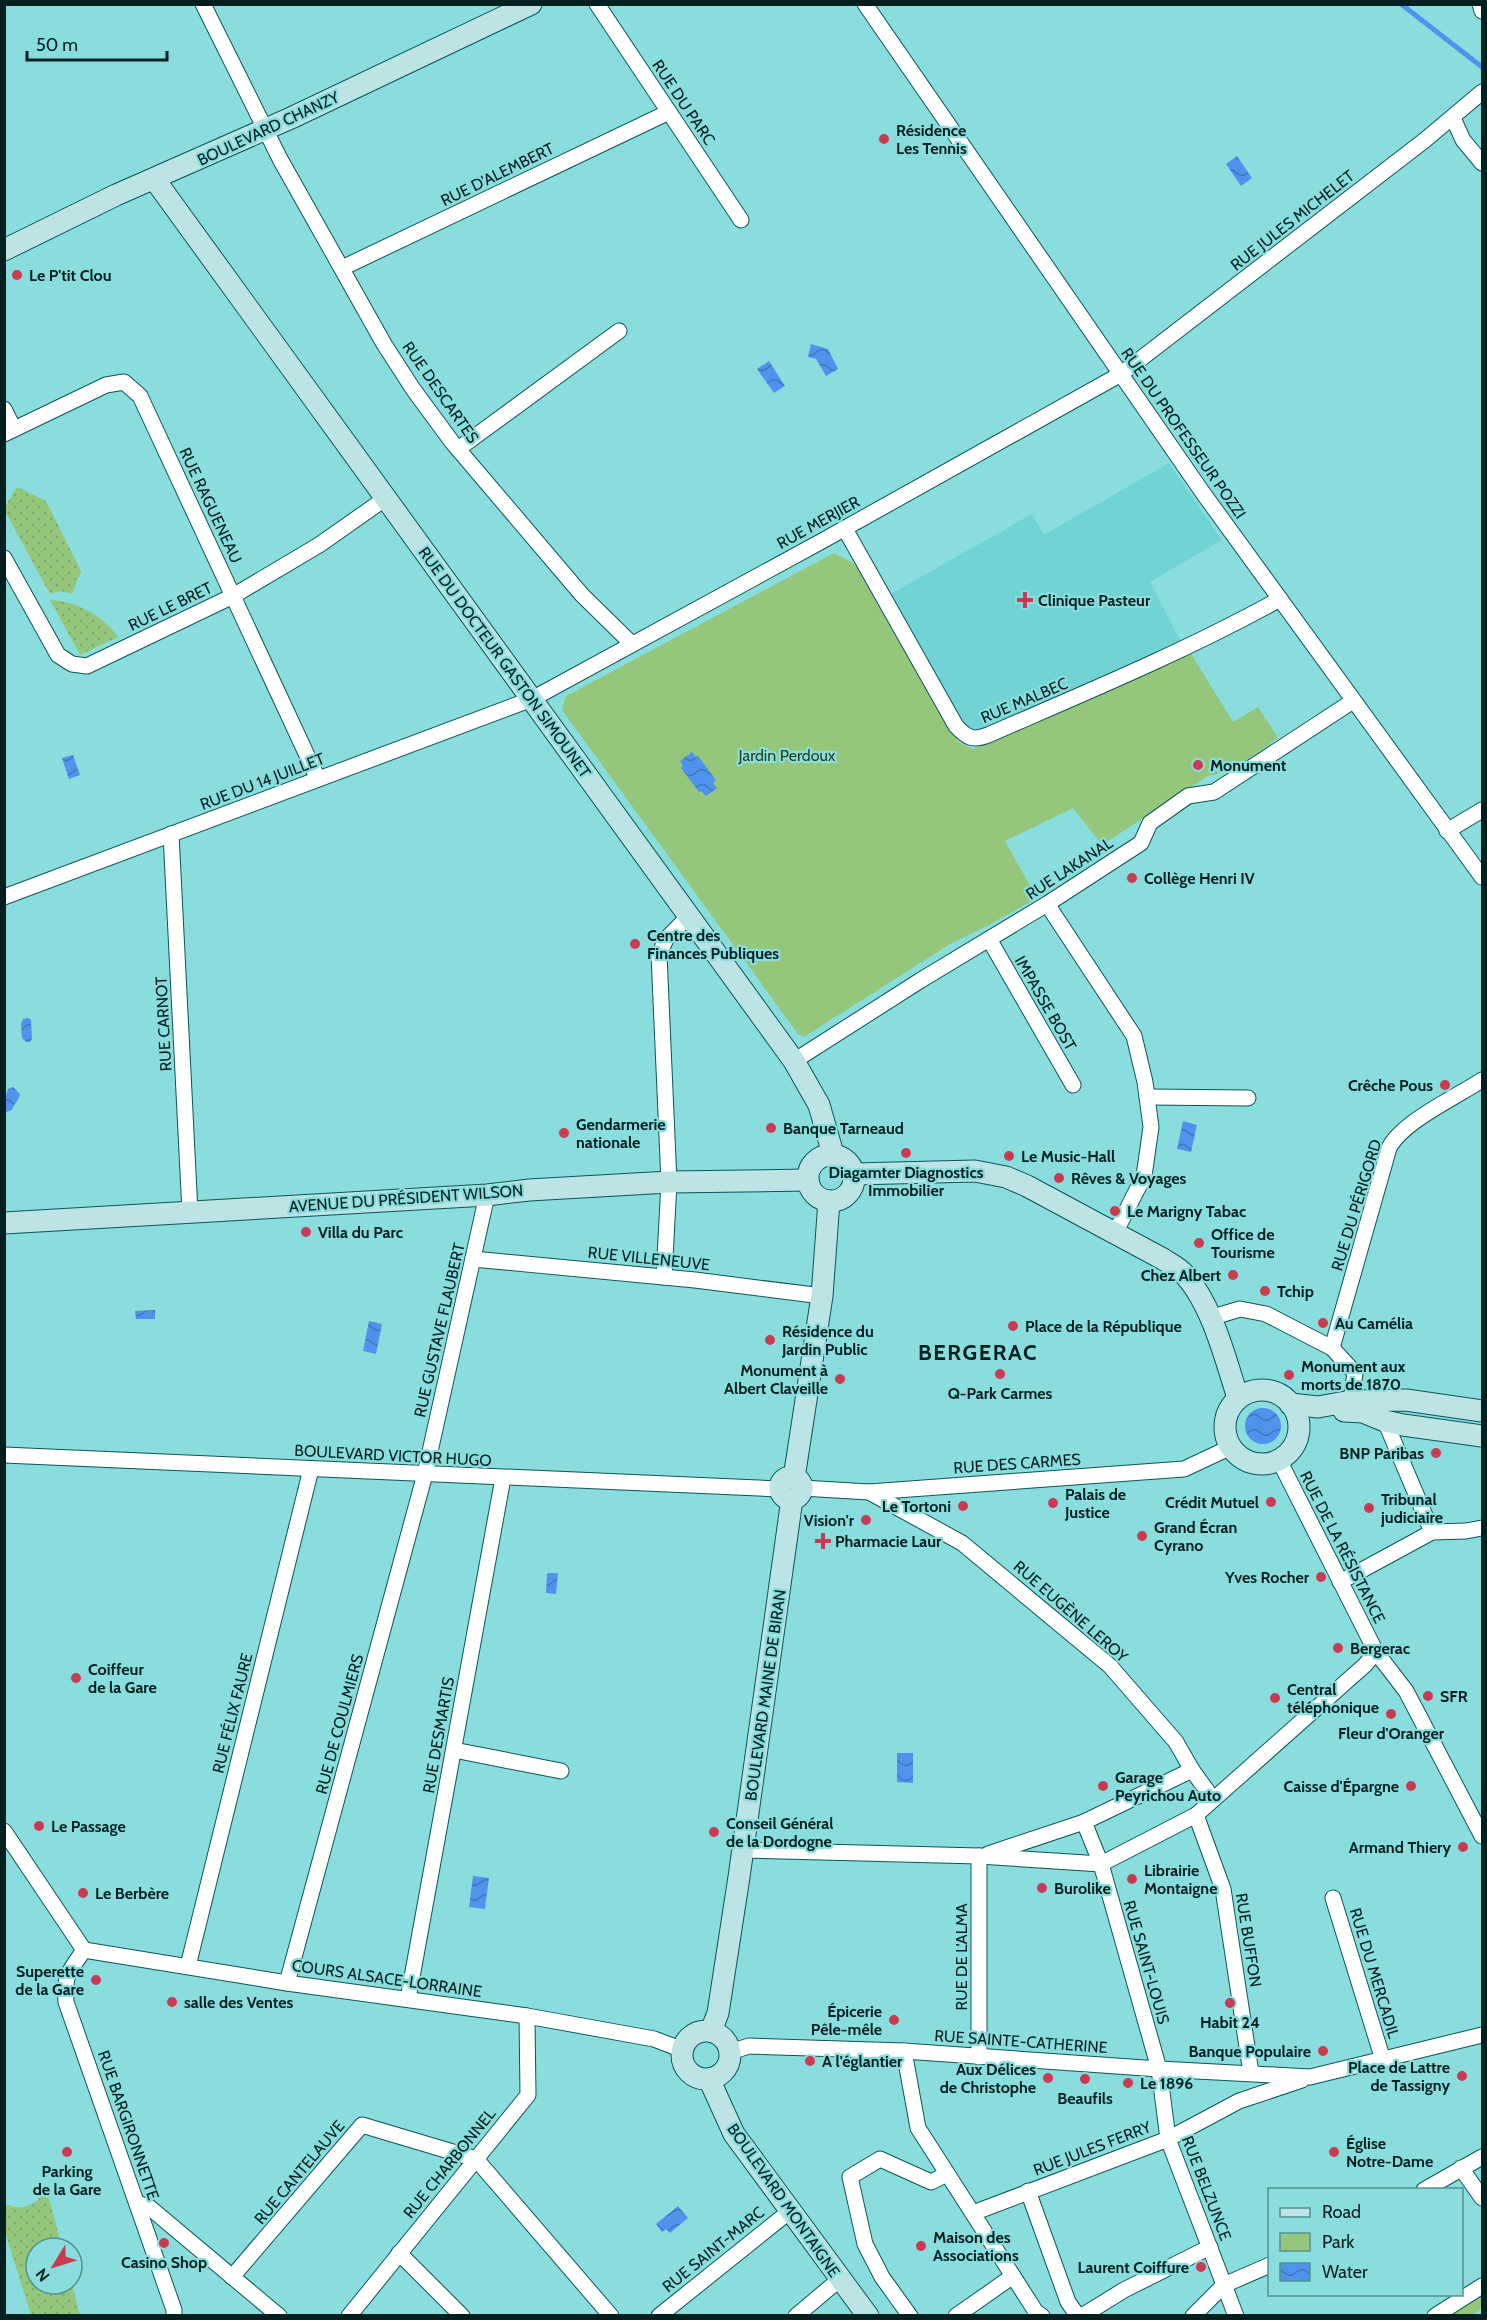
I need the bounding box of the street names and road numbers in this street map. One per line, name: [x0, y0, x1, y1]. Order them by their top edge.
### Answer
street label: RUE DU PARC: [648, 56, 719, 148]
street label: BOULEVARD CHANZY: [194, 87, 343, 170]
street label: RUE D'ALEMBERT: [438, 139, 557, 210]
street label: RUE JULES MICHELET: [1227, 166, 1358, 275]
street label: RUE DESCARTES: [399, 338, 483, 447]
street label: RUE DU PROFESSEUR POZZI: [1117, 344, 1250, 522]
street label: RUE RAGUENEAU: [175, 444, 246, 566]
street label: RUE MERJIER: [773, 492, 863, 553]
street label: RUE DU DOCTEUR GASTON SIMOUNET: [414, 543, 595, 782]
street label: RUE LE BRET: [125, 578, 216, 635]
street label: RUE MALBEC: [978, 674, 1071, 727]
street label: RUE DU 14 JUILLET: [197, 749, 328, 814]
street label: RUE LAKANAL: [1022, 833, 1116, 904]
street label: IMPASSE BOST: [1011, 953, 1081, 1054]
street label: RUE CARNOT: [152, 976, 175, 1072]
street label: RUE DU PÉRIGORD: [1327, 1137, 1386, 1273]
street label: AVENUE DU PRÉSIDENT WILSON: [288, 1181, 524, 1216]
street label: RUE GUSTAVE FLAUBERT: [410, 1241, 469, 1419]
street label: RUE VILLENEUVE: [587, 1243, 711, 1274]
street label: BOULEVARD VICTOR HUGO: [294, 1441, 492, 1470]
street label: RUE DES CARMES: [953, 1450, 1081, 1477]
street label: RUE DE LA RÉSISTANCE: [1296, 1468, 1389, 1627]
street label: RUE EUGÈNE LEROY: [1010, 1557, 1132, 1667]
street label: BOULEVARD MAINE DE BIRAN: [741, 1588, 790, 1802]
street label: RUE FÉLIX FAURE: [208, 1651, 257, 1775]
street label: RUE DE COULMIERS: [312, 1652, 367, 1796]
street label: RUE DESMARTIS: [419, 1675, 458, 1795]
street label: RUE BUFFON: [1232, 1892, 1265, 1988]
street label: RUE SAINT-LOUIS: [1120, 1898, 1173, 2026]
street label: RUE DE L'ALMA: [952, 1903, 971, 2011]
street label: RUE DU MERCADIL: [1346, 1906, 1403, 2041]
street label: COURS ALSACE-LORRAINE: [291, 1956, 483, 2001]
street label: RUE SAINTE-CATHERINE: [934, 2026, 1108, 2057]
street label: RUE BARGIRONNETTE: [94, 2048, 163, 2203]
street label: RUE CHARBONNEL: [399, 2105, 499, 2222]
street label: RUE CANTELAUVE: [250, 2116, 348, 2228]
street label: RUE JULES FERRY: [1031, 2117, 1155, 2180]
street label: BOULEVARD MONTAIGNE: [723, 2120, 844, 2281]
street label: RUE BELZUNCE: [1178, 2133, 1235, 2243]
street label: RUE SAINT-MARC: [659, 2203, 768, 2296]

